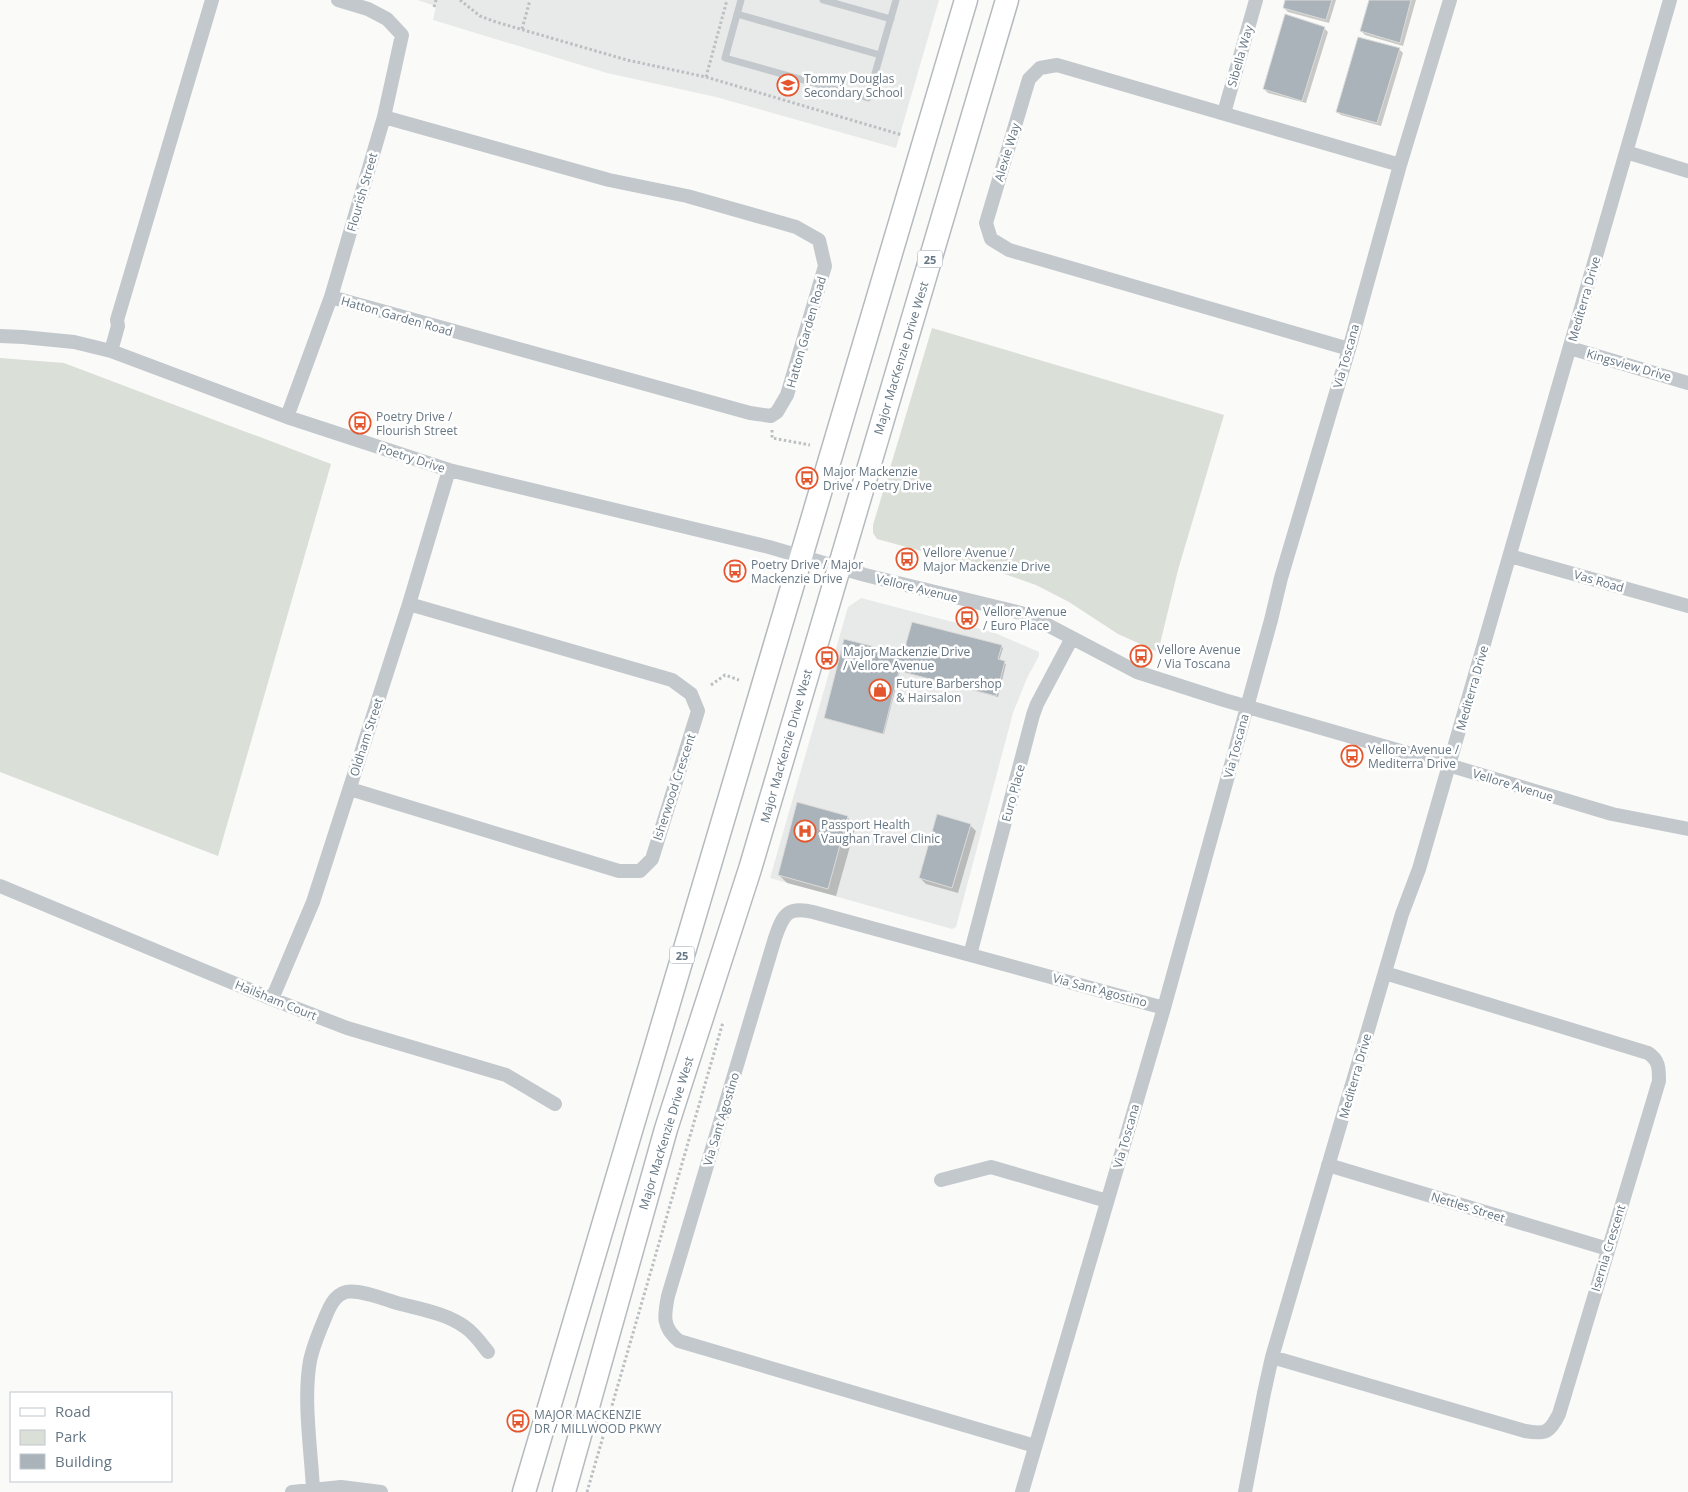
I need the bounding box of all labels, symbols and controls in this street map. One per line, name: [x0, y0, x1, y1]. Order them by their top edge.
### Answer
street label: Sibella Way: [1223, 22, 1257, 89]
place label: Tommy Douglas Secondary School: [804, 70, 903, 101]
school or university icon: Tommy Douglas Secondary School: [776, 73, 800, 97]
street label: Alexie Way: [990, 120, 1024, 183]
street label: Flourish Street: [343, 151, 381, 233]
road number: 25: [918, 250, 942, 268]
street label: Mediterra Drive: [1564, 254, 1604, 344]
street label: Hatton Garden Road: [782, 274, 830, 390]
street label: Major MacKenzie Drive West: [870, 279, 932, 437]
street label: Hatton Garden Road: [339, 292, 455, 340]
street label: Via Toscana: [1329, 322, 1363, 390]
street label: Kingsview Drive: [1585, 345, 1674, 385]
place label: Poetry Drive / Flourish Street: [376, 408, 457, 439]
bus stop icon: Poetry Drive / Flourish Street: [348, 411, 372, 435]
street label: Poetry Drive: [377, 439, 448, 477]
place label: Major Mackenzie Drive / Poetry Drive: [823, 463, 932, 494]
bus stop icon: Major Mackenzie Drive / Poetry Drive: [795, 466, 819, 490]
place label: Vellore Avenue / Major Mackenzie Drive: [923, 544, 1050, 575]
bus stop icon: Vellore Avenue / Major Mackenzie Drive: [895, 547, 919, 571]
place label: Poetry Drive / Major Mackenzie Drive: [751, 556, 863, 587]
bus stop icon: Poetry Drive / Major Mackenzie Drive: [723, 559, 747, 583]
street label: Vas Road: [1572, 566, 1626, 596]
street label: Vellore Avenue: [874, 570, 960, 606]
place label: Vellore Avenue / Euro Place: [983, 603, 1067, 634]
bus stop icon: Vellore Avenue / Euro Place: [955, 606, 979, 630]
place label: Vellore Avenue / Via Toscana: [1157, 641, 1241, 672]
place label: Major Mackenzie Drive / Vellore Avenue: [843, 643, 970, 674]
street label: Mediterra Drive: [1452, 643, 1492, 733]
bus stop icon: Vellore Avenue / Via Toscana: [1129, 644, 1153, 668]
bus stop icon: Major Mackenzie Drive / Vellore Avenue: [815, 646, 839, 670]
street label: Major MacKenzie Drive West: [756, 667, 816, 825]
place label: Future Barbershop & Hairsalon: [896, 675, 1002, 706]
shop icon: Future Barbershop & Hairsalon: [868, 678, 892, 702]
street label: Oldham Street: [345, 696, 387, 778]
street label: Via Toscana: [1219, 712, 1253, 780]
street label: Isherwood Crescent: [649, 731, 699, 843]
place label: Vellore Avenue / Mediterra Drive: [1368, 741, 1460, 772]
bus stop icon: Vellore Avenue / Mediterra Drive: [1340, 744, 1364, 768]
street label: Euro Place: [997, 762, 1029, 824]
street label: Vellore Avenue: [1470, 765, 1556, 805]
place label: Passport Health Vaughan Travel Clinic: [821, 816, 940, 847]
hospital icon: Passport Health Vaughan Travel Clinic: [793, 819, 817, 843]
road number: 25: [670, 946, 694, 964]
street label: Via Sant Agostino: [1051, 969, 1149, 1011]
street label: Hailsham Court: [233, 976, 319, 1024]
street label: Mediterra Drive: [1335, 1031, 1375, 1121]
street label: Major MacKenzie Drive West: [635, 1054, 697, 1212]
street label: Via Sant Agostino: [699, 1070, 743, 1168]
street label: Via Toscana: [1109, 1102, 1143, 1170]
street label: Nettles Street: [1429, 1188, 1507, 1226]
street label: Isernia Crescent: [1587, 1203, 1629, 1293]
legend: [10, 1392, 172, 1482]
text: Road: [55, 1401, 91, 1421]
place label: MAJOR MACKENZIE DR / MILLWOOD PKWY: [534, 1406, 662, 1437]
bus stop icon: MAJOR MACKENZIE DR / MILLWOOD PKWY: [506, 1409, 530, 1433]
text: Park: [55, 1426, 86, 1446]
text: Building: [55, 1451, 112, 1471]

